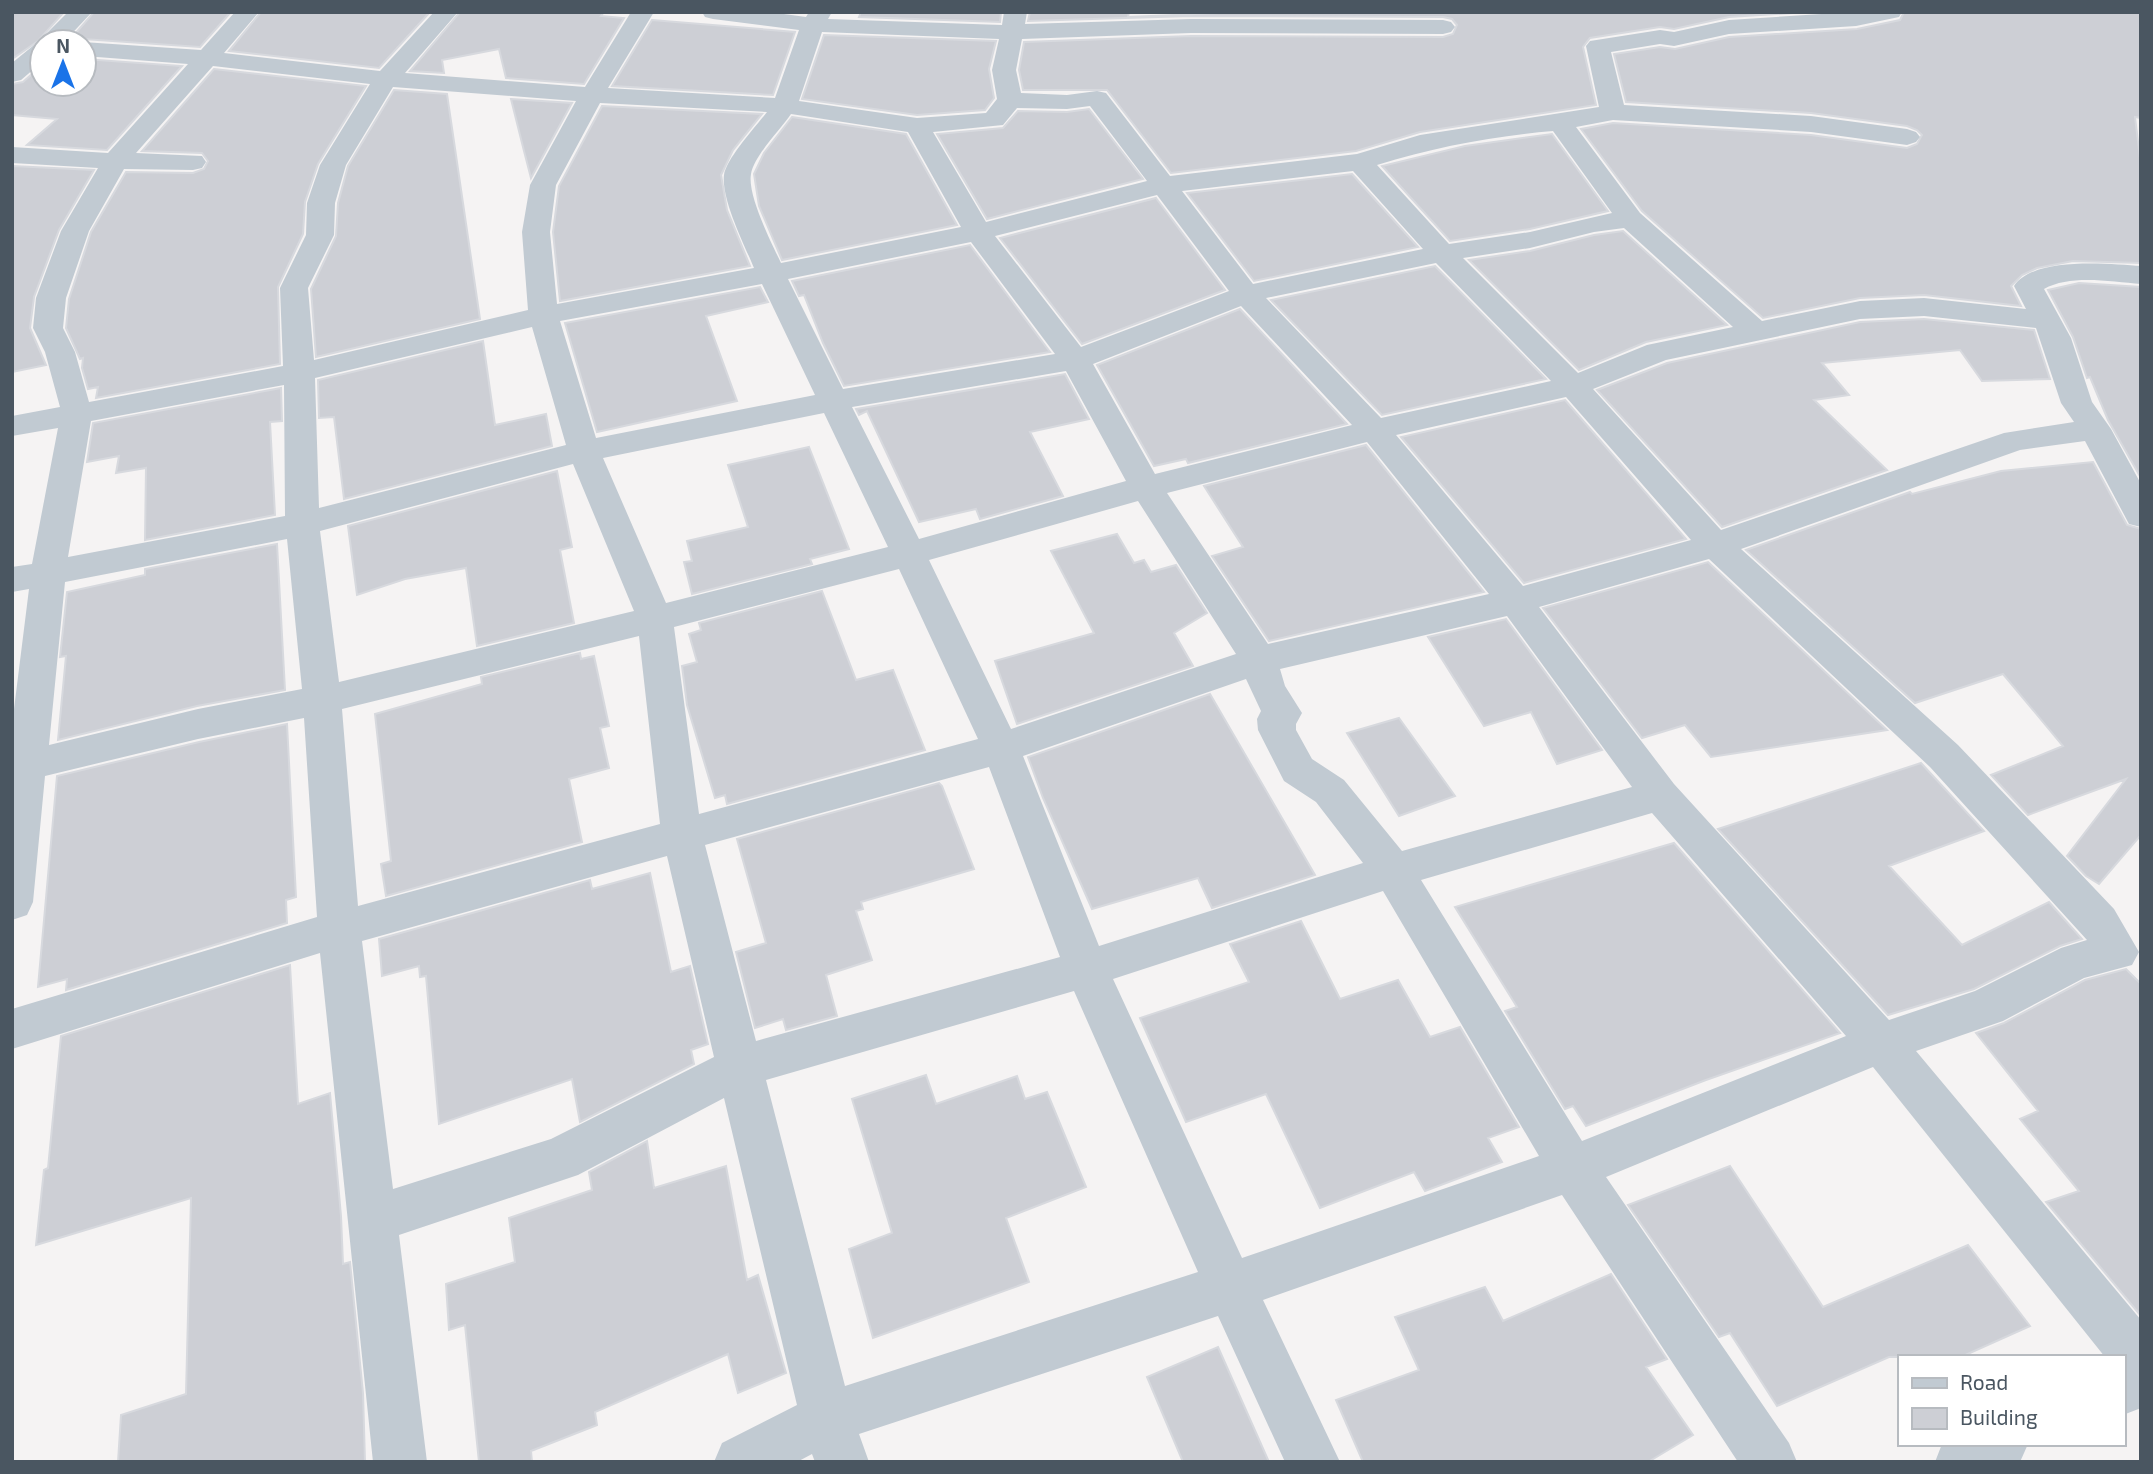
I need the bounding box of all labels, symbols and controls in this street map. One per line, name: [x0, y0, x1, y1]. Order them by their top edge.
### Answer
north arrow: [28, 28, 98, 98]
text: N: [56, 34, 70, 57]
legend: [1898, 1355, 2125, 1446]
text: Road: [1960, 1369, 2008, 1394]
text: Building: [1960, 1404, 2038, 1429]

